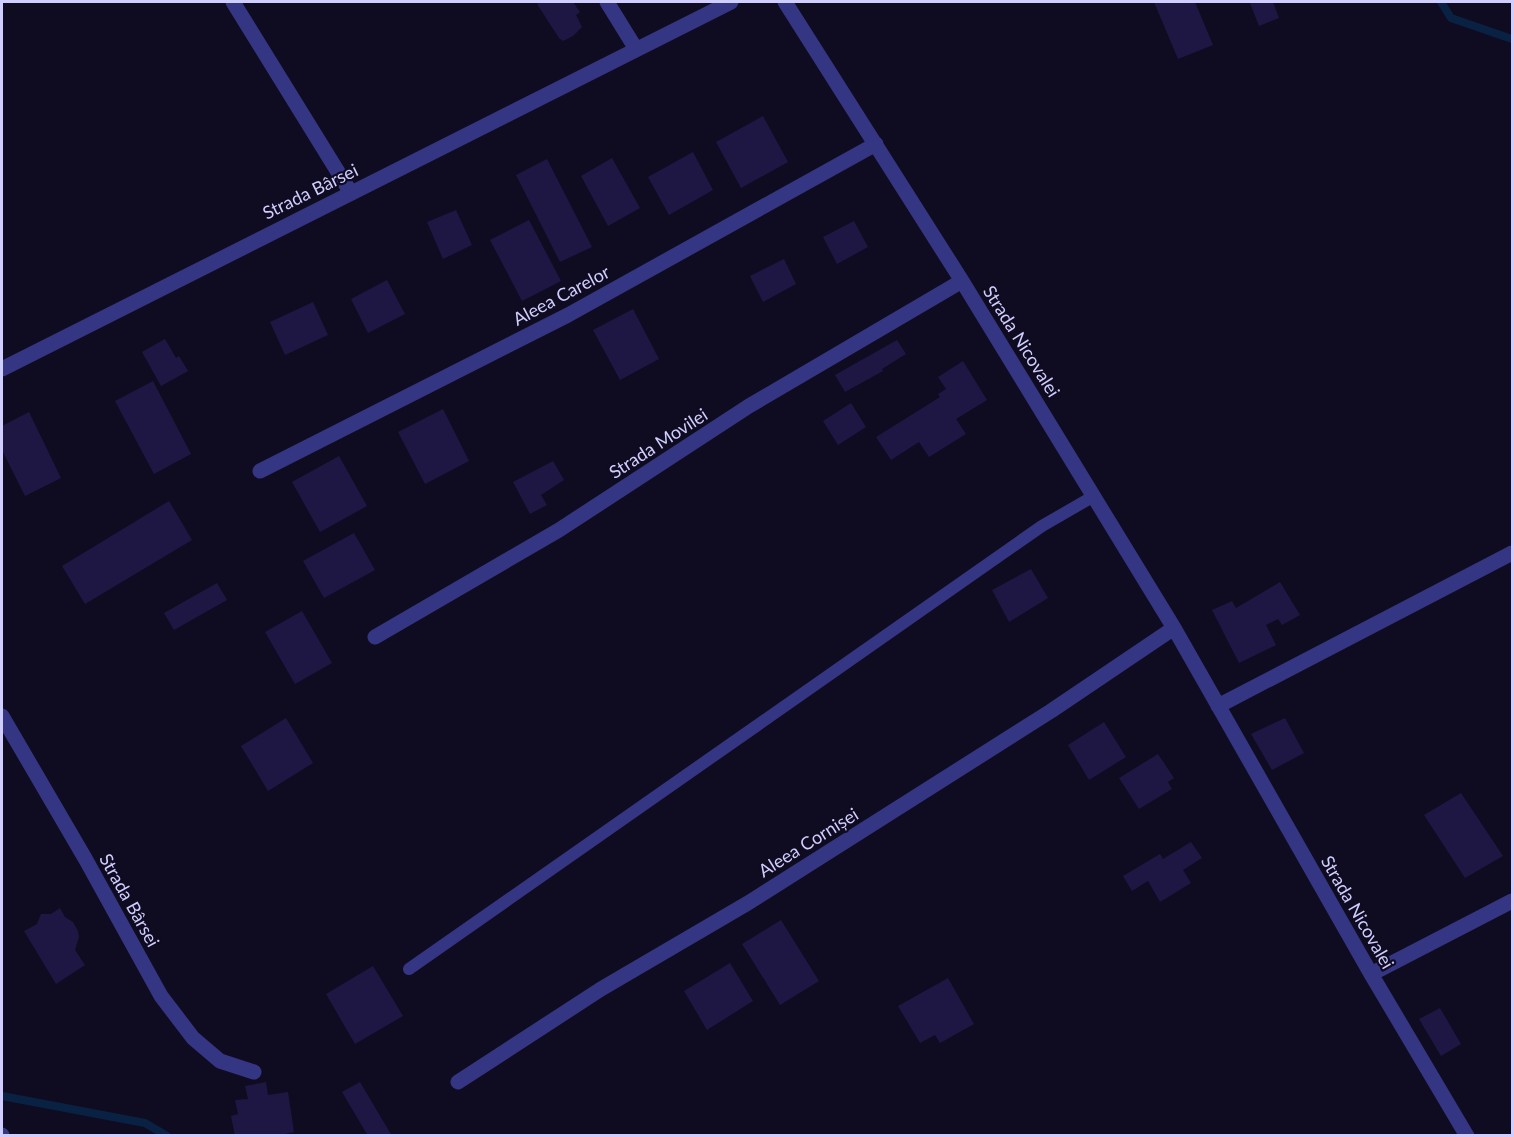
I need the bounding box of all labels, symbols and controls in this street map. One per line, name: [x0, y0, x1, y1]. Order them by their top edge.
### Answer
street label: Strada Bârsei: [259, 158, 361, 224]
street label: Aleea Carelor: [509, 260, 614, 330]
street label: Strada Nicovalei: [979, 281, 1065, 401]
street label: Strada Movilei: [605, 403, 711, 483]
street label: Aleea Cornișei: [754, 803, 862, 881]
street label: Strada Bârsei: [95, 849, 165, 951]
street label: Strada Nicovalei: [1317, 851, 1399, 973]

